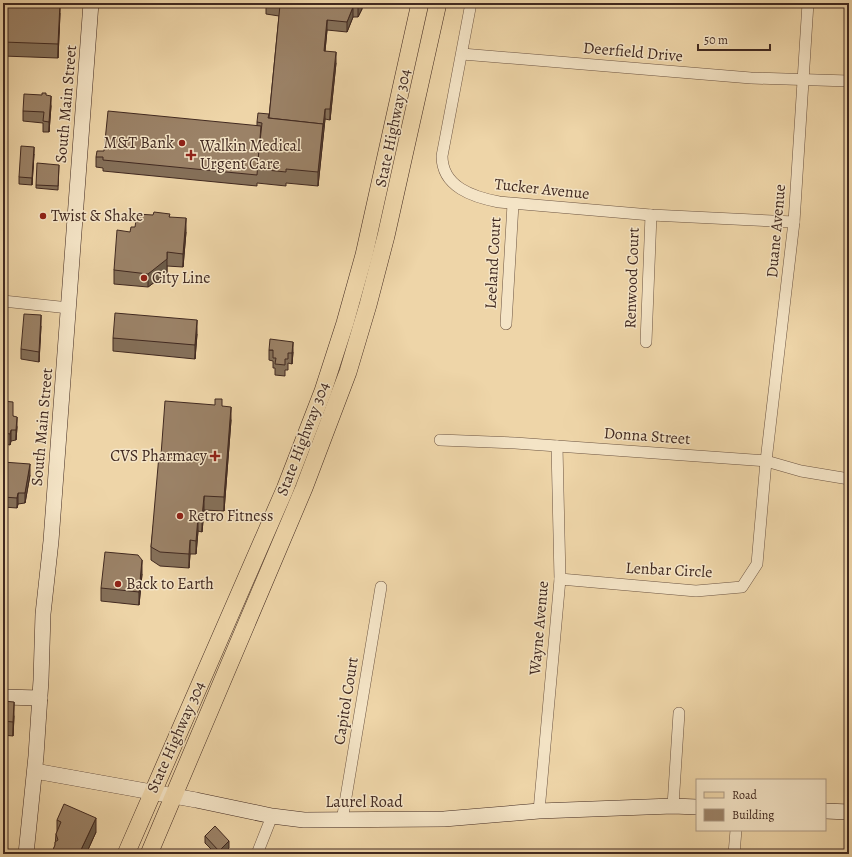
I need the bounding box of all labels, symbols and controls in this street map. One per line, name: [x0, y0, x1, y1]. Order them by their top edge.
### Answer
scale bar: [698, 26, 770, 52]
text: 50 m: [704, 32, 728, 48]
street label: Deerfield Drive: [582, 37, 684, 67]
street label: South Main Street: [50, 44, 82, 164]
street label: State Highway 304: [370, 67, 416, 189]
place label: M&T Bank: [104, 132, 174, 154]
place label: Walkin Medical Urgent Care: [199, 135, 301, 175]
marker: M&T Bank: [177, 138, 187, 148]
marker: Walkin Medical Urgent Care: [185, 149, 197, 161]
street label: Tucker Avenue: [493, 173, 591, 205]
street label: Duane Avenue: [761, 183, 791, 279]
place label: Twist & Shake: [51, 205, 143, 227]
marker: Twist & Shake: [38, 211, 48, 221]
street label: Leeland Court: [480, 216, 506, 310]
street label: Renwood Court: [619, 227, 645, 329]
place label: City Line: [152, 267, 210, 289]
marker: City Line: [139, 273, 149, 283]
street label: South Main Street: [26, 367, 58, 487]
street label: State Highway 304: [271, 379, 335, 499]
street label: Donna Street: [603, 422, 691, 450]
place label: CVS Pharmacy: [110, 445, 208, 467]
marker: CVS Pharmacy: [210, 451, 220, 461]
place label: Retro Fitness: [188, 505, 273, 527]
marker: Retro Fitness: [175, 511, 185, 521]
street label: Lenbar Circle: [625, 557, 713, 583]
place label: Back to Earth: [126, 573, 214, 595]
marker: Back to Earth: [113, 579, 123, 589]
street label: Wayne Avenue: [524, 580, 554, 677]
street label: Capitol Court: [328, 656, 364, 746]
street label: State Highway 304: [141, 678, 211, 796]
legend: [696, 779, 826, 831]
text: Road: [732, 787, 758, 803]
street label: Laurel Road: [325, 791, 403, 813]
text: Building: [732, 807, 774, 823]

